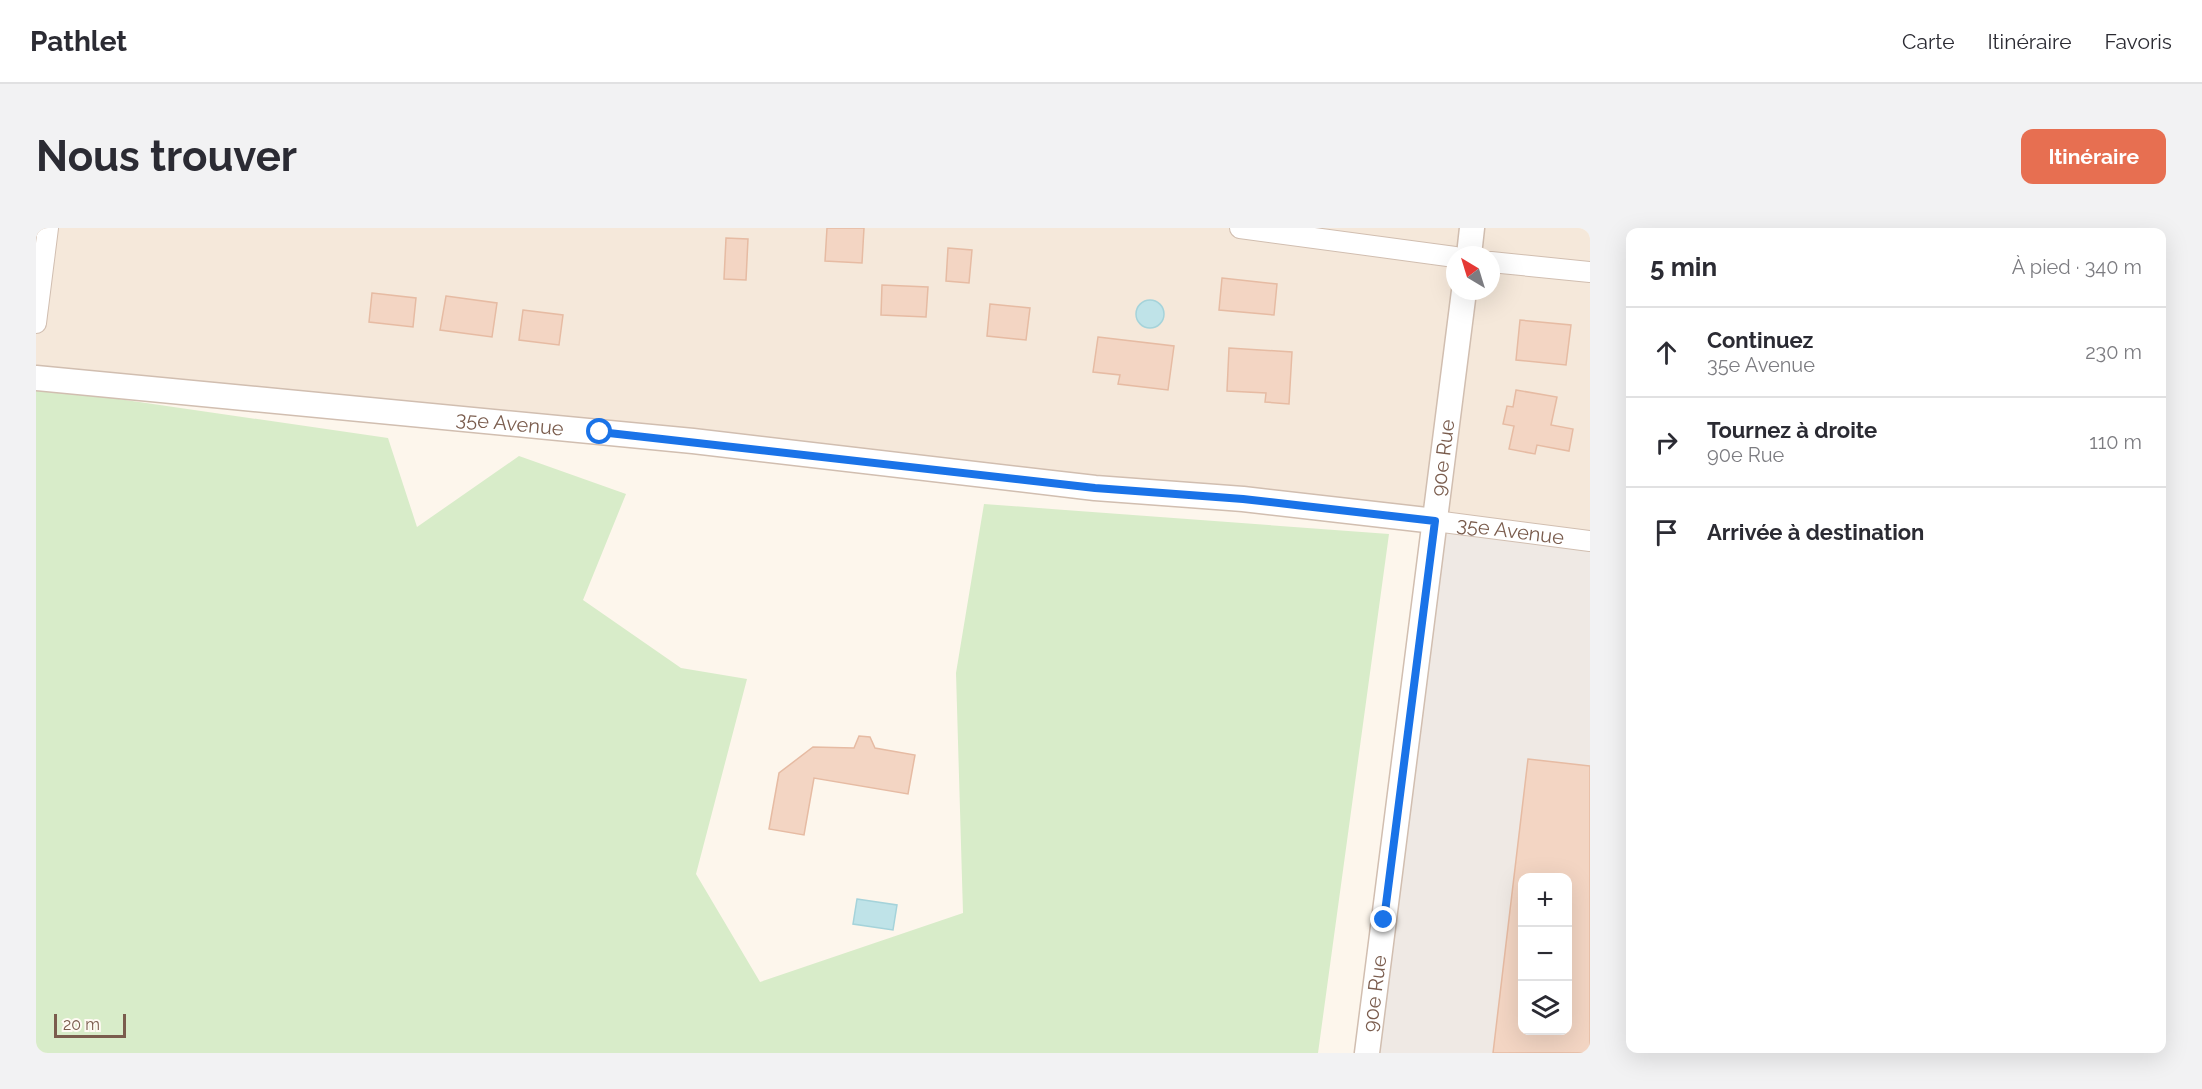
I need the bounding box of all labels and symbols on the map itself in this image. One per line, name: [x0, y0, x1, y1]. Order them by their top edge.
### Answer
north arrow: [1446, 246, 1500, 300]
street label: 35e Avenue: [455, 406, 565, 441]
route start: [586, 418, 612, 444]
street label: 90e Rue: [1426, 418, 1460, 498]
street label: 35e Avenue: [1455, 512, 1566, 550]
route end: [1370, 906, 1396, 932]
street label: 90e Rue: [1358, 953, 1391, 1033]
scale bar: [54, 1011, 126, 1038]

